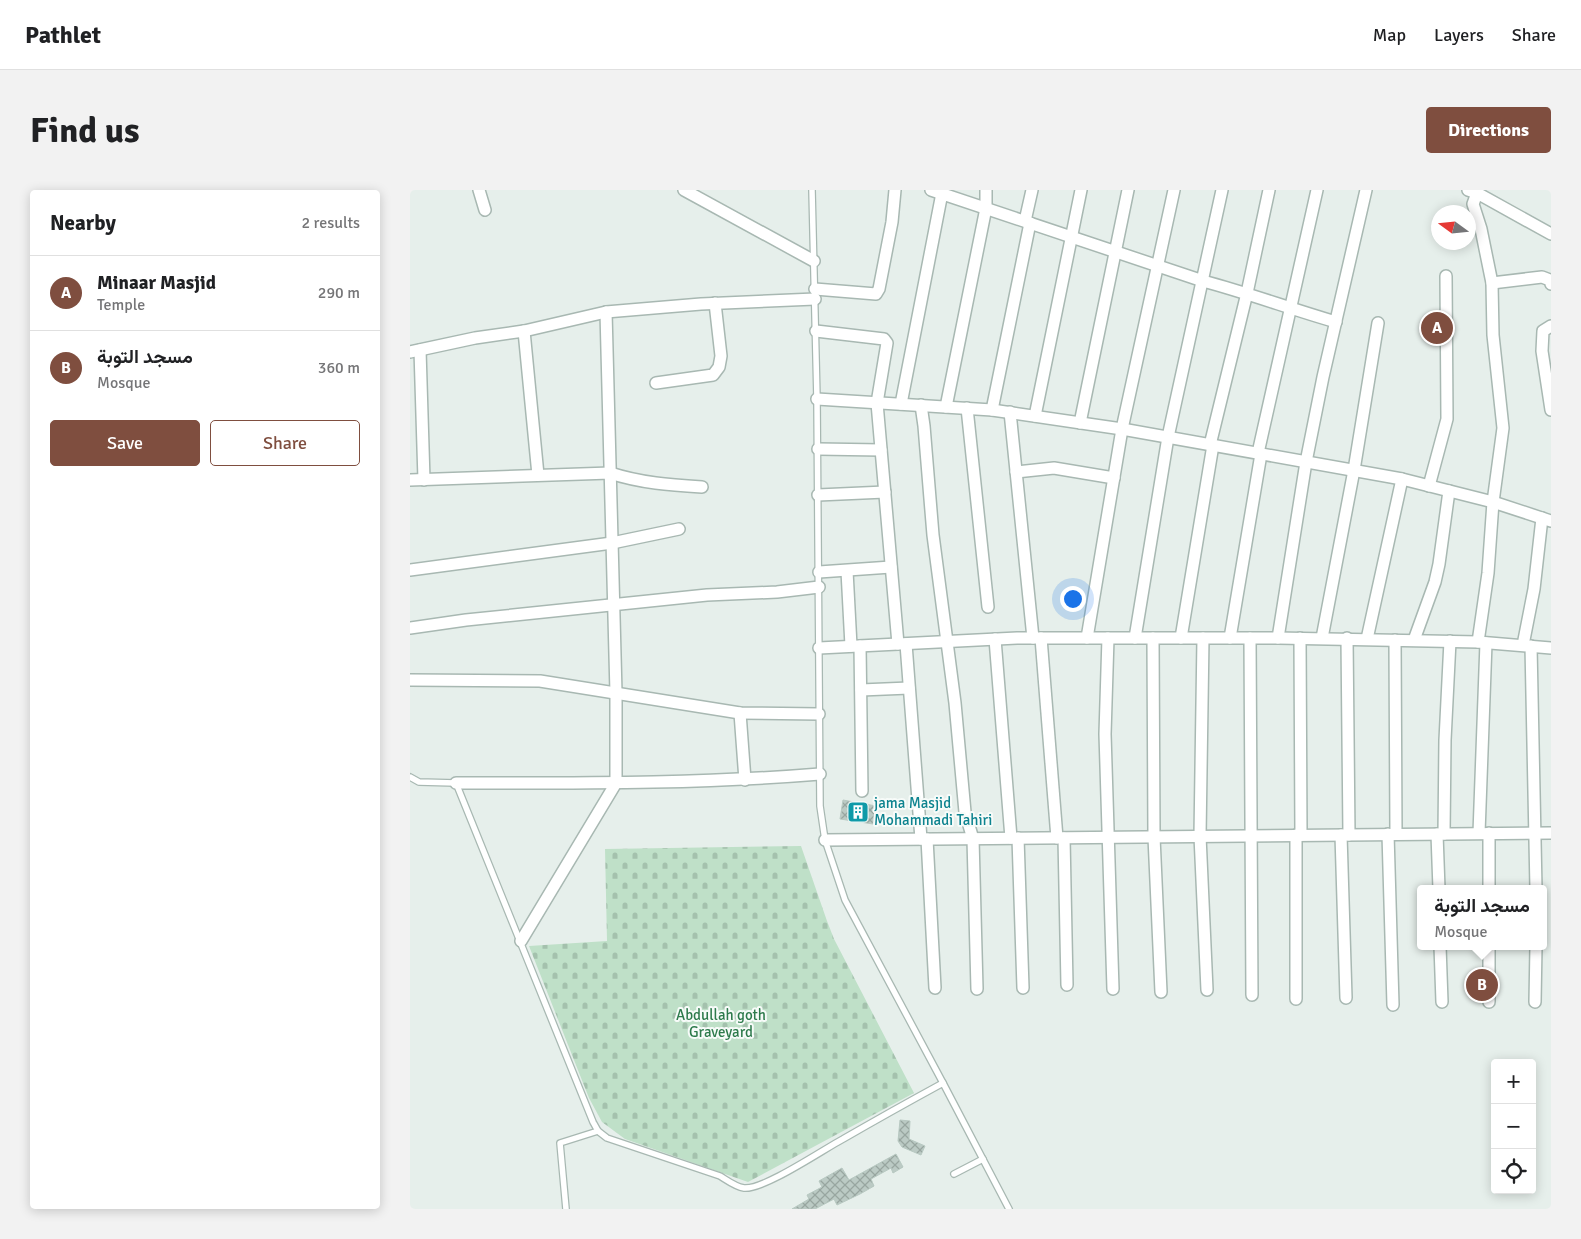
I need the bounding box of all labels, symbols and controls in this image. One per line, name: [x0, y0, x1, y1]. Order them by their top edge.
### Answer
text: Pathlet: [25, 20, 101, 50]
text: Map: [1373, 24, 1406, 46]
text: Layers: [1434, 24, 1484, 46]
text: Share: [1512, 24, 1556, 46]
button: Directions: [1426, 107, 1551, 153]
text: Find us: [30, 109, 140, 152]
north arrow: [1431, 205, 1476, 250]
text: Nearby: [50, 210, 116, 236]
text: 2 results: [301, 213, 360, 233]
text: Minaar Masjid: [97, 271, 216, 295]
text: A: [61, 283, 71, 303]
text: 290 m: [318, 283, 360, 303]
text: Temple: [97, 295, 145, 315]
pin: A: [1421, 309, 1453, 347]
text: مسجد التوبة: [97, 345, 193, 369]
text: B: [61, 358, 71, 378]
text: 360 m: [318, 358, 360, 378]
text: Mosque: [97, 373, 150, 393]
button: Save: [50, 420, 200, 466]
button: Share: [210, 420, 360, 466]
your location: [1060, 586, 1086, 612]
place label: jama Masjid Mohammadi Tahiri: [874, 794, 992, 829]
building icon: jama Masjid Mohammadi Tahiri: [846, 800, 870, 824]
popup: [1417, 885, 1547, 950]
text: مسجد التوبة: [1434, 894, 1530, 918]
text: Mosque: [1434, 922, 1488, 942]
pin: B: [1466, 966, 1498, 1004]
park label: Abdullah goth Graveyard: [676, 1006, 766, 1041]
map controls: [1491, 1059, 1536, 1194]
button: +: [1491, 1059, 1536, 1104]
button: −: [1491, 1104, 1536, 1149]
button: locate: [1491, 1149, 1536, 1194]

